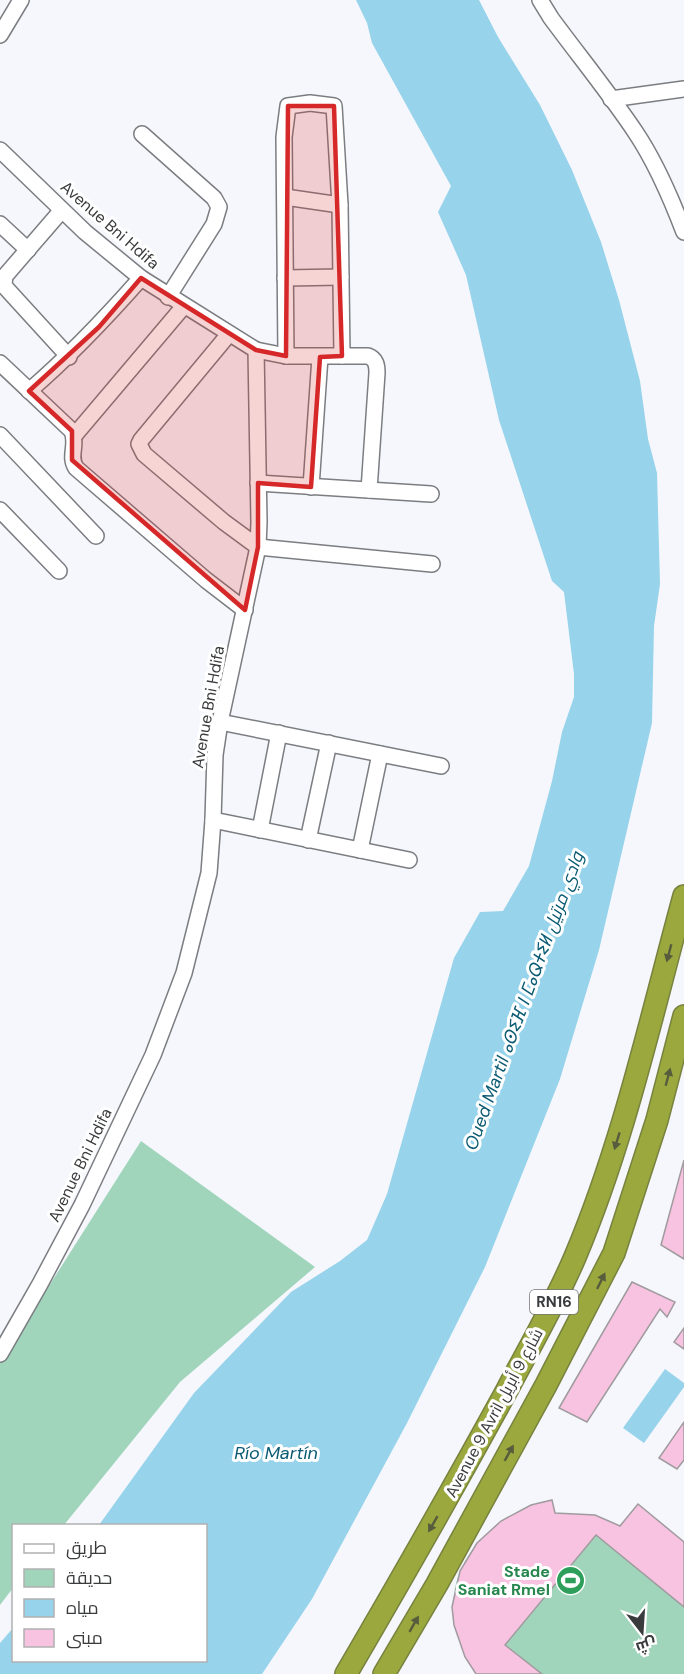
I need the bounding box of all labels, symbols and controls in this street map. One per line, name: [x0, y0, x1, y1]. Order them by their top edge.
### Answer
street label: Avenue Bni Hdifa: [56, 176, 164, 274]
street label: Avenue Bni Hdifa: [187, 644, 229, 770]
water label: Oued Martil ⴰⵙⵉⴼ ⵏ ⵎⴰⵕⵜⵉⵍ وادي مرتيل: [459, 847, 592, 1154]
one-way arrow: [663, 944, 673, 962]
one-way arrow: [664, 1067, 673, 1085]
street label: Avenue Bni Hdifa: [43, 1105, 117, 1225]
one-way arrow: [612, 1132, 621, 1150]
one-way arrow: [596, 1273, 605, 1290]
road number: RN16: [530, 1290, 578, 1314]
street label: Avenue 9 Avril شارع 9 أبريل: [440, 1325, 548, 1502]
water label: Río Martín: [234, 1441, 318, 1465]
one-way arrow: [503, 1445, 514, 1461]
one-way arrow: [428, 1516, 439, 1532]
legend: [12, 1524, 207, 1662]
text: طريق: [66, 1536, 107, 1560]
place label: Stade Saniat Rmel: [458, 1561, 550, 1600]
sports icon: Stade Saniat Rmel: [555, 1564, 587, 1596]
text: حديقة: [66, 1566, 112, 1590]
text: مياه: [66, 1596, 99, 1620]
north arrow: [612, 1602, 672, 1662]
one-way arrow: [408, 1615, 418, 1632]
text: مبنى: [66, 1626, 103, 1650]
text: ش: [633, 1633, 659, 1659]

